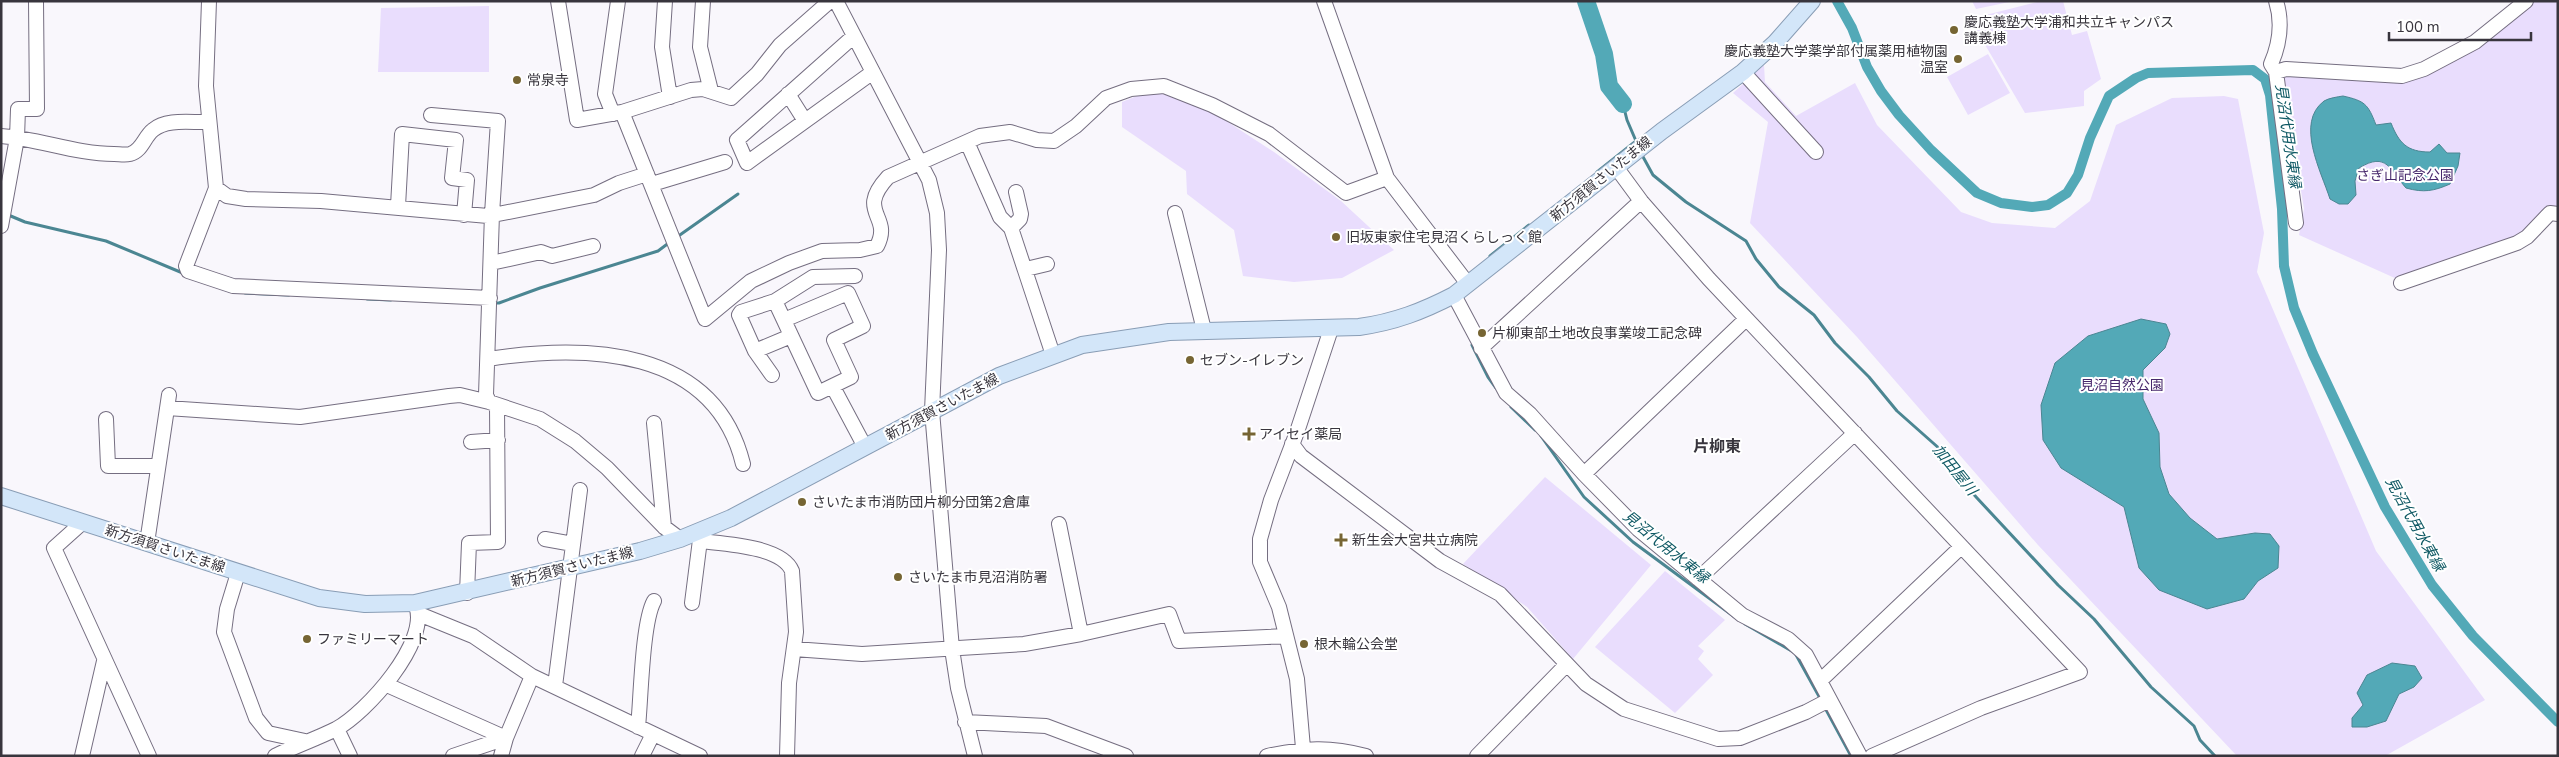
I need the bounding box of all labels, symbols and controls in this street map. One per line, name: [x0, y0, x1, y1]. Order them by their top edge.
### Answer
scale bar: [2389, 10, 2532, 42]
place label: 慶応義塾大学浦和共立キャンパス 講義棟: [1964, 13, 2174, 48]
text: 100 m: [2396, 17, 2440, 37]
marker: 慶応義塾大学浦和共立キャンパス 講義棟: [1948, 24, 1960, 36]
place label: 慶応義塾大学薬学部付属薬用植物園 温室: [1724, 42, 1948, 77]
marker: 慶応義塾大学薬学部付属薬用植物園 温室: [1952, 53, 1964, 65]
place label: 常泉寺: [527, 71, 569, 90]
marker: 常泉寺: [511, 74, 523, 86]
water label: 見沼代用水東縁: [2271, 83, 2305, 191]
street label: 新方須賀さいたま線: [1546, 132, 1656, 226]
park label: さぎ山記念公園: [2356, 166, 2454, 185]
place label: 旧坂東家住宅見沼くらしっく館: [1346, 228, 1542, 247]
marker: 旧坂東家住宅見沼くらしっく館: [1330, 231, 1342, 243]
place label: 片柳東部土地改良事業竣工記念碑: [1492, 324, 1702, 343]
marker: 片柳東部土地改良事業竣工記念碑: [1476, 327, 1488, 339]
place label: セブン-イレブン: [1200, 351, 1304, 370]
marker: セブン-イレブン: [1184, 354, 1196, 366]
street label: 新方須賀さいたま線: [882, 369, 1002, 445]
park label: 見沼自然公園: [2080, 376, 2164, 395]
place label: アイセイ薬局: [1259, 425, 1342, 444]
marker: アイセイ薬局: [1243, 428, 1255, 440]
district label: 片柳東: [1693, 436, 1741, 458]
water label: 加田屋川: [1928, 440, 1983, 501]
water label: 見沼代用水東縁: [2381, 473, 2450, 577]
place label: さいたま市消防団片柳分団第2倉庫: [812, 493, 1030, 512]
marker: さいたま市消防団片柳分団第2倉庫: [796, 496, 808, 508]
water label: 見沼代用水東縁: [1619, 506, 1715, 589]
street label: 新方須賀さいたま線: [102, 521, 228, 577]
place label: 新生会大宮共立病院: [1352, 531, 1478, 550]
marker: 新生会大宮共立病院: [1334, 533, 1348, 547]
street label: 新方須賀さいたま線: [509, 543, 635, 591]
place label: さいたま市見沼消防署: [908, 568, 1048, 587]
marker: さいたま市見沼消防署: [892, 571, 904, 583]
place label: ファミリーマート: [317, 630, 429, 649]
marker: ファミリーマート: [301, 633, 313, 645]
place label: 根木輪公会堂: [1314, 635, 1398, 654]
marker: 根木輪公会堂: [1298, 638, 1310, 650]

